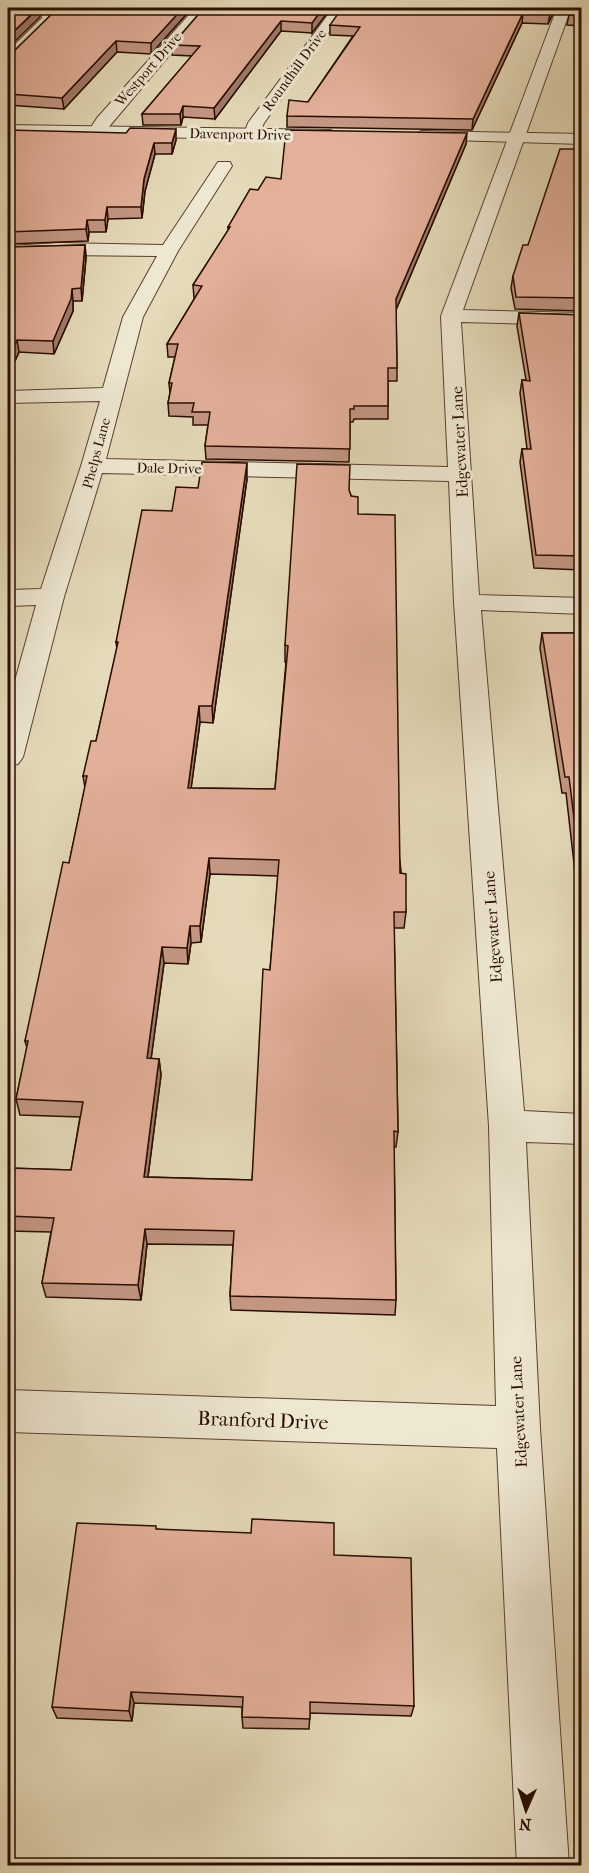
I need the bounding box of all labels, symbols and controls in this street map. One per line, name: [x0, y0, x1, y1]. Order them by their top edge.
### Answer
street label: Roundhill Drive: [259, 26, 330, 115]
street label: Westport Drive: [111, 29, 185, 111]
street label: Davenport Drive: [189, 125, 291, 144]
street label: Edgewater Lane: [447, 385, 472, 498]
street label: Phelps Lane: [79, 416, 114, 490]
street label: Dale Drive: [136, 459, 202, 478]
street label: Edgewater Lane: [479, 870, 506, 983]
street label: Edgewater Lane: [506, 1355, 531, 1468]
street label: Branford Drive: [197, 1407, 329, 1434]
north arrow: [496, 1780, 556, 1840]
text: N: [518, 1815, 532, 1834]

